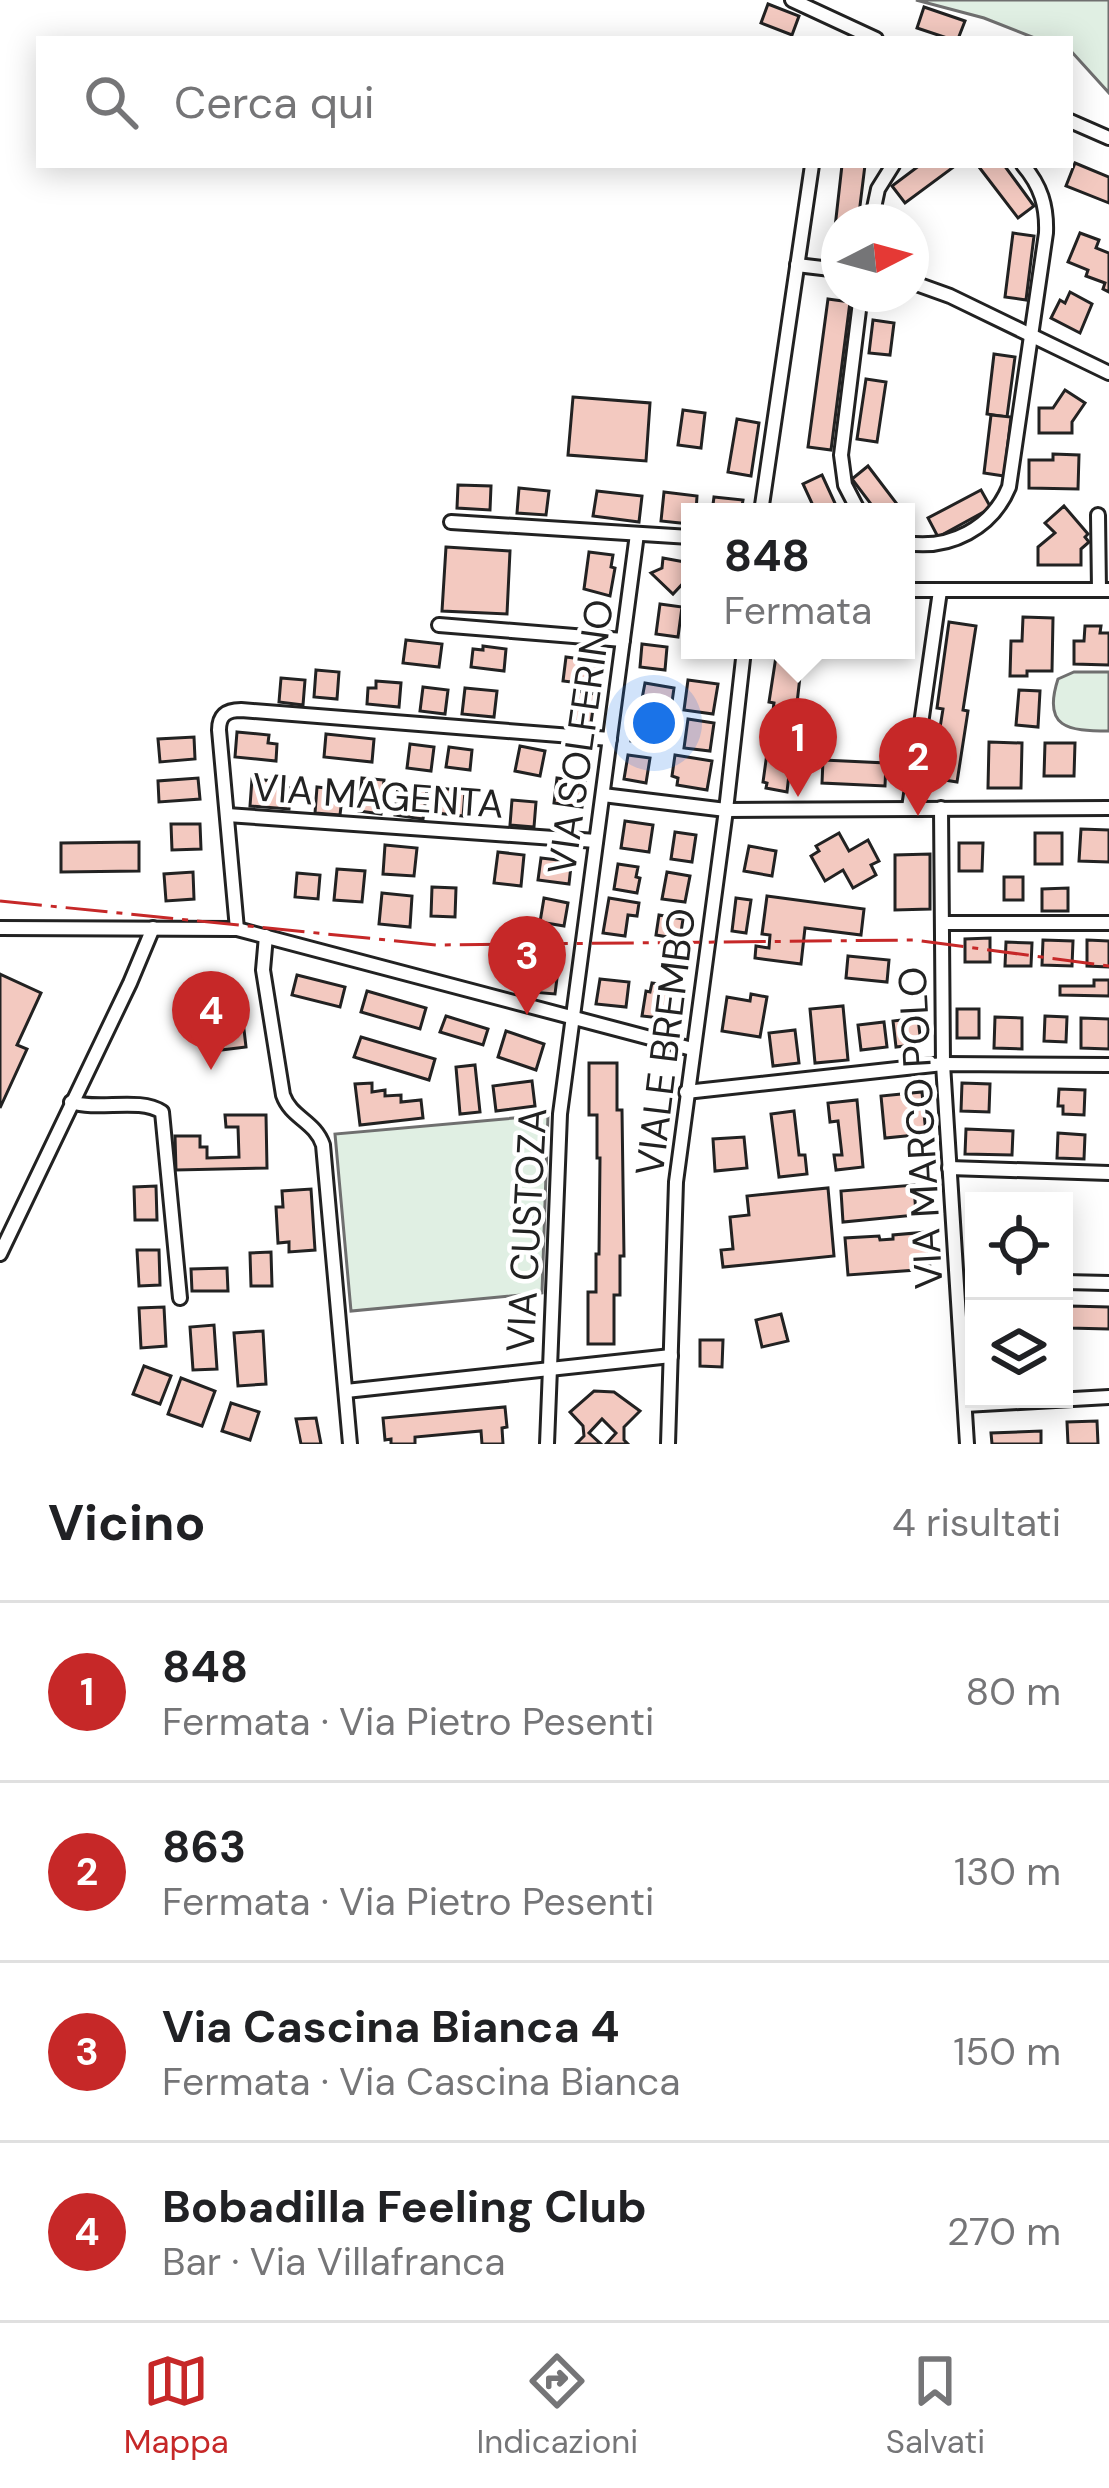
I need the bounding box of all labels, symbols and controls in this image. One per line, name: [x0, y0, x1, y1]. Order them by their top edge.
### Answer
search box: [36, 36, 1073, 168]
icon: search: [78, 69, 144, 135]
text: Cerca qui: [174, 73, 375, 132]
north arrow: [821, 204, 929, 312]
popup: [681, 503, 915, 659]
text: 848: [724, 526, 810, 585]
text: Fermata: [724, 585, 872, 636]
street label: VIA SOLFERINO: [536, 596, 625, 878]
your location: [624, 693, 684, 753]
pin: 1: [759, 698, 837, 797]
pin: 2: [879, 717, 957, 816]
street label: VIA MAGENTA: [251, 761, 505, 830]
street label: VIALE BREMBO: [624, 905, 707, 1179]
pin: 3: [488, 916, 566, 1015]
street label: VIA MARCO POLO: [887, 965, 954, 1291]
pin: 4: [172, 971, 250, 1070]
street label: VIA CUSTOZA: [495, 1107, 558, 1353]
map controls: [965, 1192, 1073, 1408]
button: locate: [965, 1192, 1073, 1300]
button: layers: [965, 1300, 1073, 1408]
text: Vicino: [48, 1489, 206, 1556]
text: 4 risultati: [892, 1497, 1061, 1548]
text: 848: [162, 1637, 248, 1696]
text: 1: [80, 1666, 94, 1717]
text: 80 m: [965, 1666, 1061, 1717]
text: Fermata · Via Pietro Pesenti: [162, 1696, 654, 1747]
text: 863: [162, 1817, 246, 1876]
text: 2: [76, 1846, 98, 1897]
text: 130 m: [954, 1846, 1061, 1897]
text: Fermata · Via Pietro Pesenti: [162, 1876, 654, 1927]
text: Via Cascina Bianca 4: [162, 1997, 620, 2056]
text: 3: [75, 2026, 99, 2077]
text: 150 m: [953, 2026, 1061, 2077]
text: Fermata · Via Cascina Bianca: [162, 2056, 680, 2107]
text: Bobadilla Feeling Club: [162, 2177, 647, 2236]
text: 4: [74, 2206, 100, 2257]
text: 270 m: [947, 2206, 1061, 2257]
text: Bar · Via Villafranca: [162, 2236, 506, 2287]
tab: Mappa: [124, 2348, 229, 2463]
tab: Indicazioni: [477, 2348, 638, 2463]
tab: Salvati: [886, 2348, 985, 2463]

